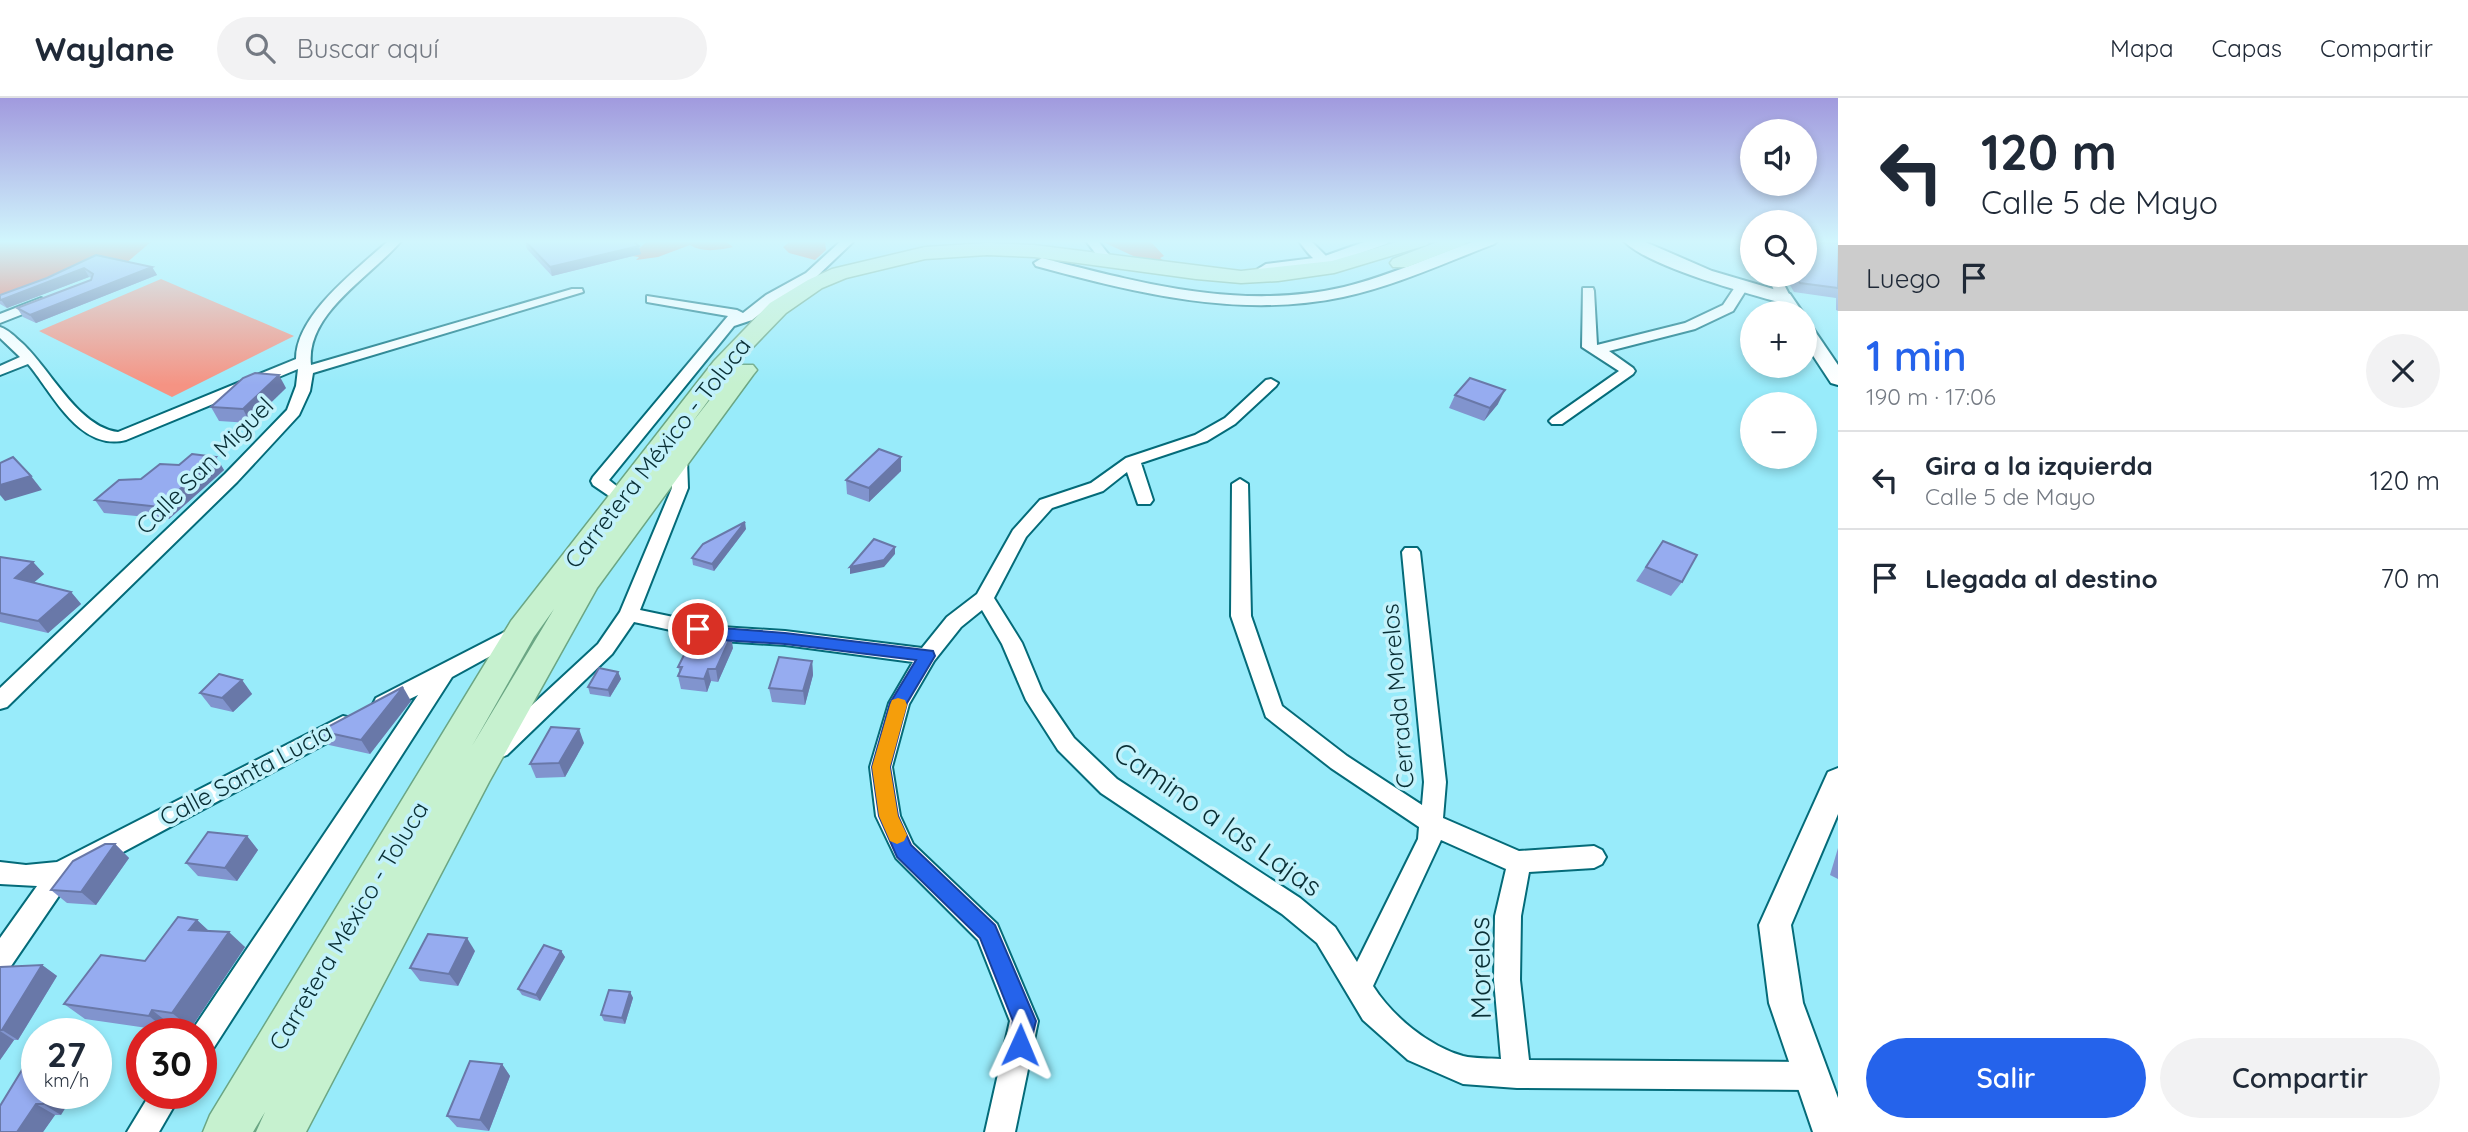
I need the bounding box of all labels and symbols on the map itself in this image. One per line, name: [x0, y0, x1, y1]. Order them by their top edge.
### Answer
street label: Carretera México - Toluca: [558, 331, 757, 574]
street label: Calle San Miguel: [129, 390, 279, 540]
pin: [668, 599, 728, 659]
street label: Cerrada Morelos: [1374, 602, 1420, 790]
street label: Calle Santa Lucía: [154, 716, 337, 832]
street label: Camino a las Lajas: [1108, 734, 1329, 903]
street label: Carretera México - Toluca: [262, 796, 434, 1055]
street label: Morelos: [1461, 917, 1498, 1019]
position arrow: [983, 1008, 1057, 1082]
speed limit sign: 30: [126, 1018, 217, 1109]

